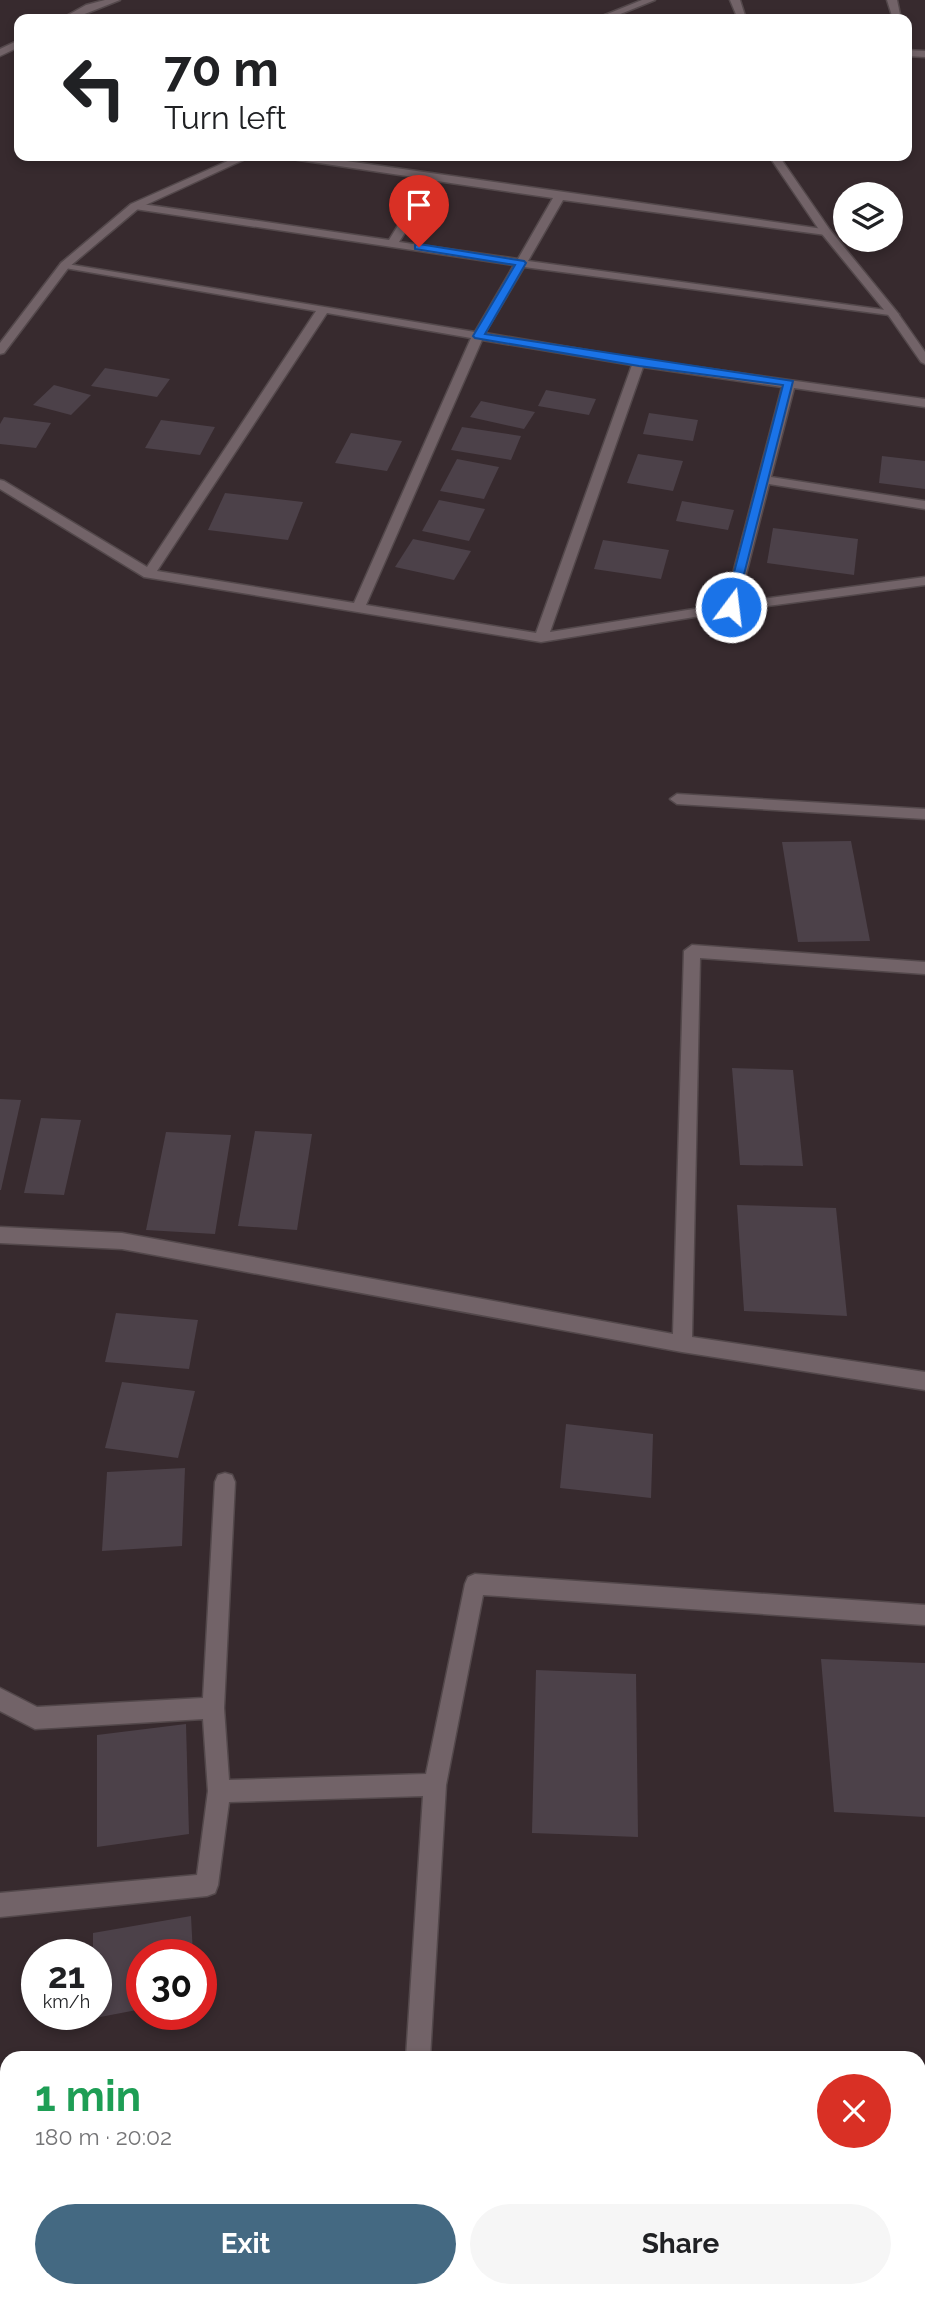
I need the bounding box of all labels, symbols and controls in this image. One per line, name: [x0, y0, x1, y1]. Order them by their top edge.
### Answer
text: 70 m: [164, 40, 279, 97]
icon: left: [49, 42, 140, 133]
text: Turn left: [164, 99, 286, 136]
pin: [389, 175, 449, 247]
map controls: [833, 182, 903, 252]
button: layers: [833, 182, 903, 252]
icon: arrive: [400, 186, 438, 224]
position arrow: [694, 570, 768, 644]
speed limit sign: 30: [126, 1939, 217, 2030]
text: 21: [48, 1955, 85, 1996]
text: km/h: [43, 1991, 90, 2012]
text: 1 min: [35, 2072, 141, 2121]
button: close: [817, 2074, 891, 2148]
text: 180 m · 20:02: [35, 2123, 172, 2150]
button: Exit: [35, 2204, 456, 2284]
button: Share: [470, 2204, 891, 2284]

